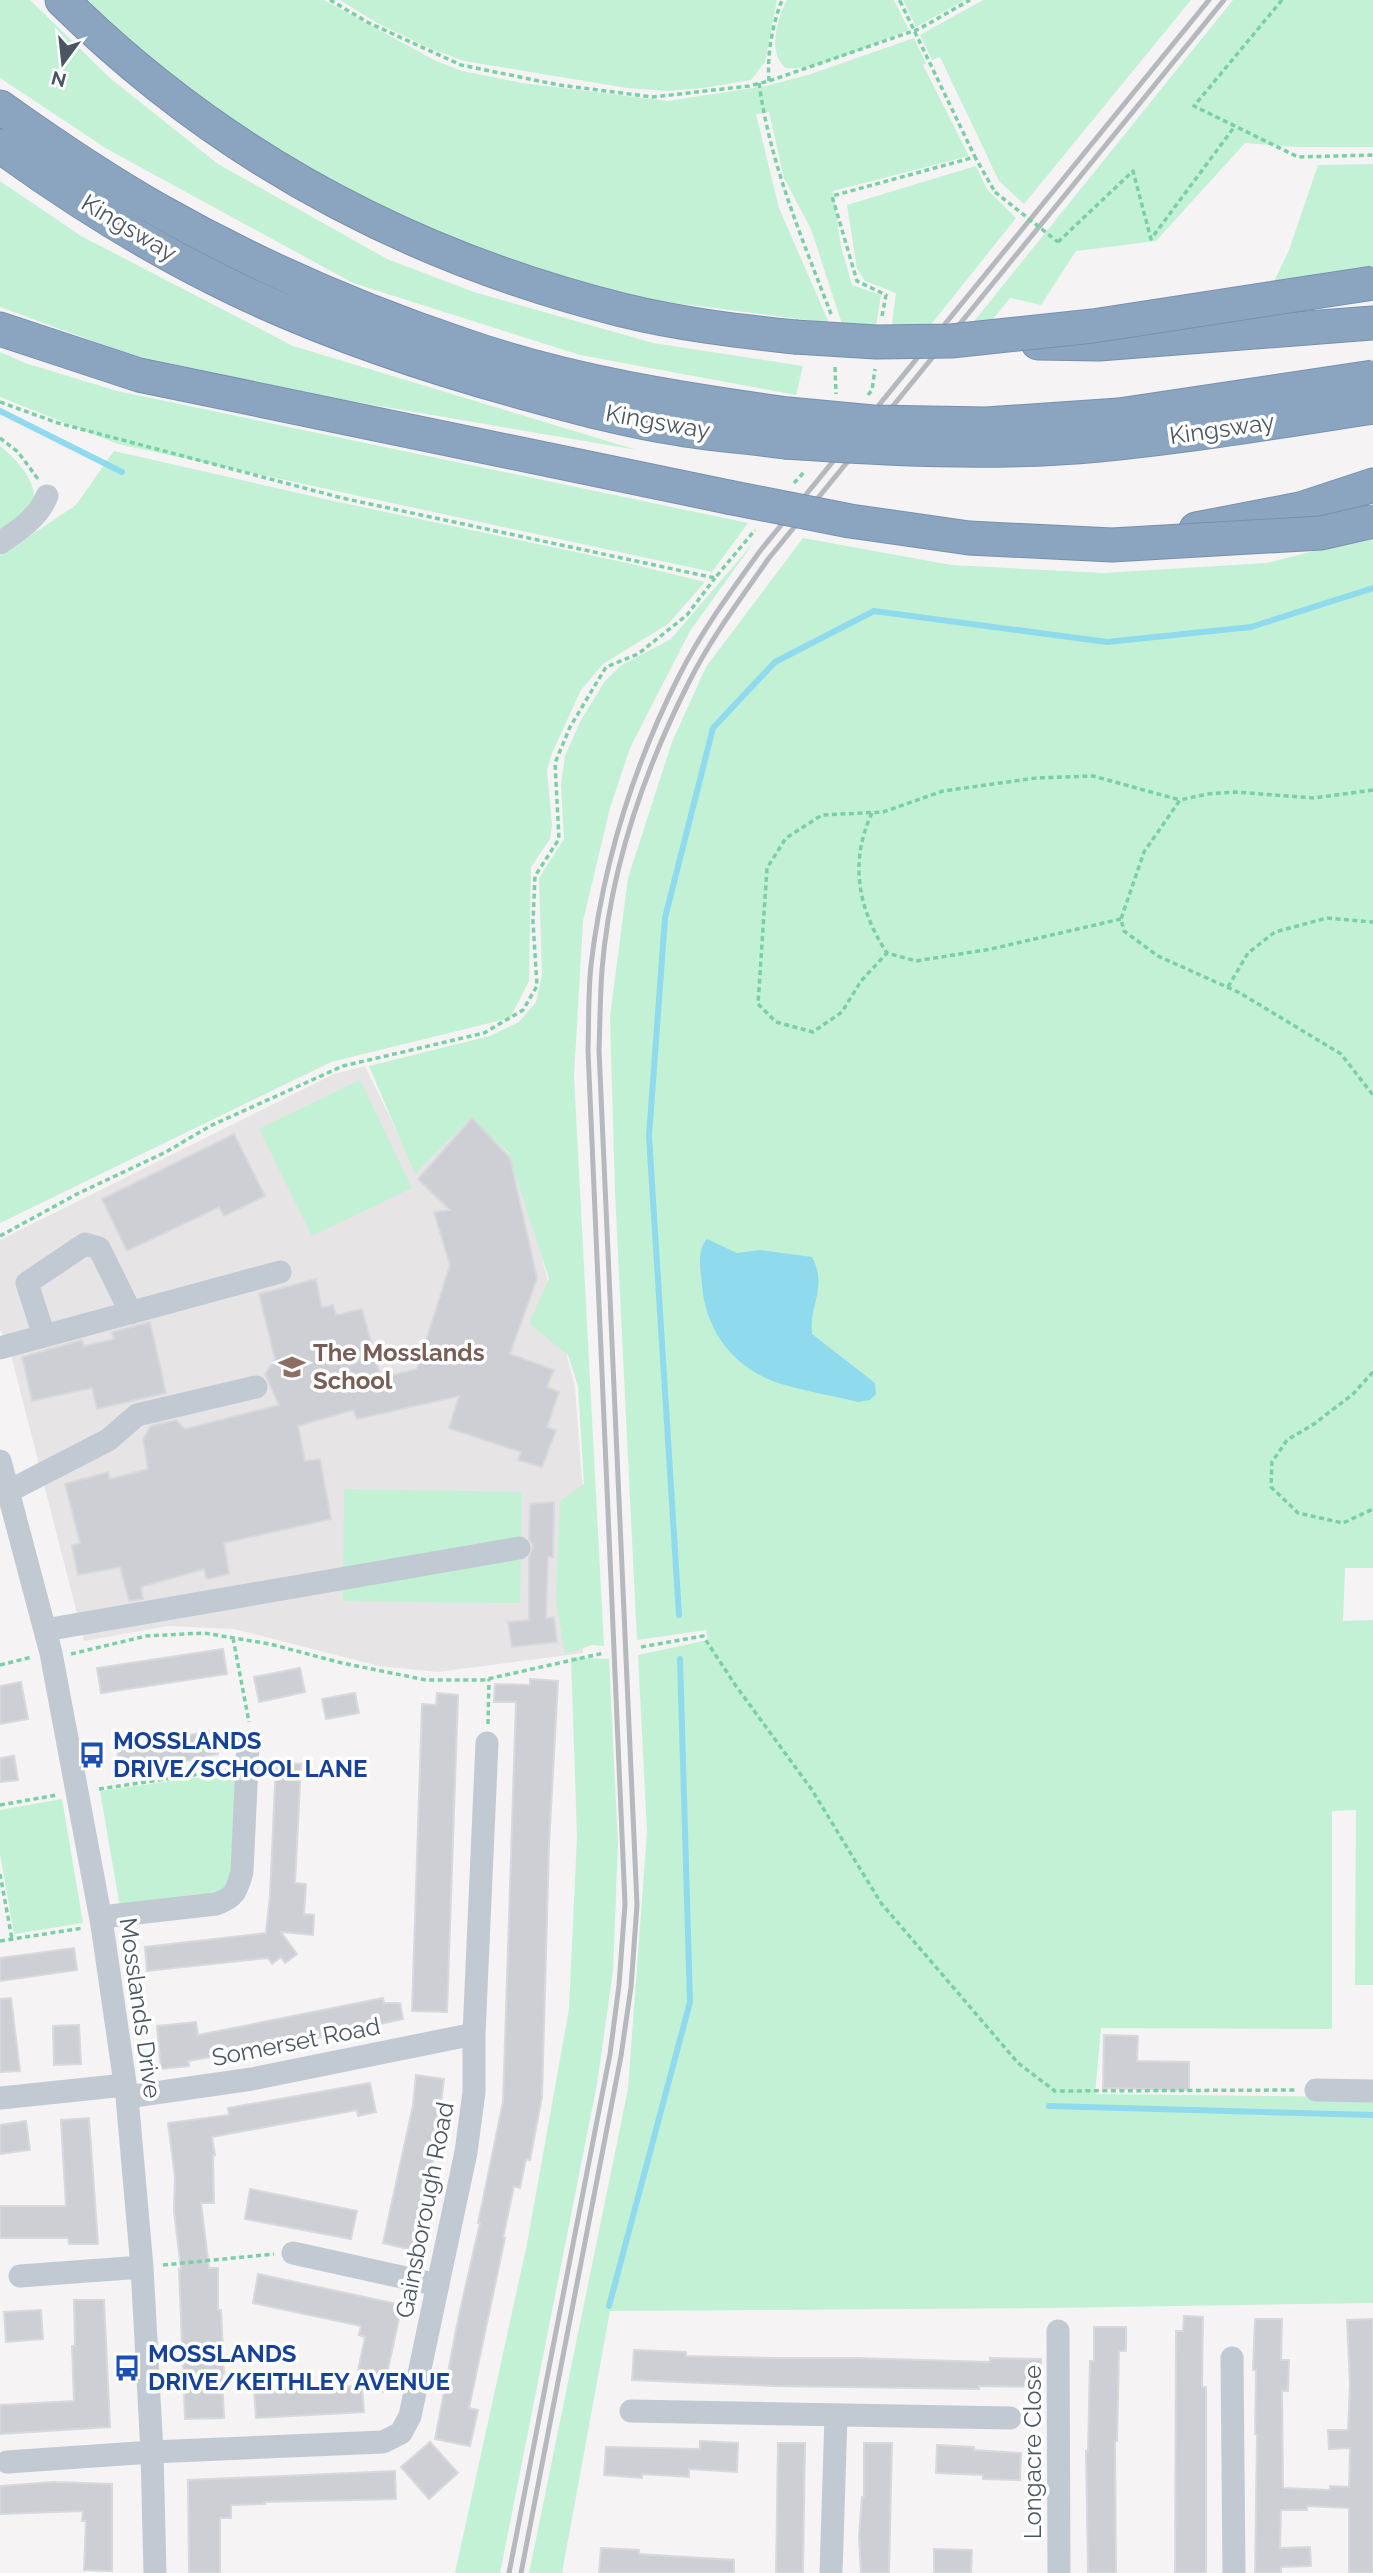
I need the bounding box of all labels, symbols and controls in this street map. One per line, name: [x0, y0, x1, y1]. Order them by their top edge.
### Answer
north arrow: [28, 28, 98, 98]
text: N: [49, 67, 68, 92]
street label: Kingsway: [76, 188, 182, 267]
street label: Kingsway: [603, 398, 713, 445]
street label: Kingsway: [1168, 407, 1276, 450]
place label: The Mosslands School: [313, 1338, 485, 1395]
school or university icon: The Mosslands School: [277, 1352, 307, 1382]
place label: MOSSLANDS DRIVE/SCHOOL LANE: [113, 1726, 367, 1783]
bus stop icon: MOSSLANDS DRIVE/SCHOOL LANE: [77, 1740, 107, 1770]
street label: Mosslands Drive: [113, 1916, 168, 2100]
street label: Somerset Road: [209, 2011, 382, 2072]
street label: Gainsborough Road: [389, 2100, 460, 2320]
place label: MOSSLANDS DRIVE/KEITHLEY AVENUE: [148, 2339, 450, 2396]
bus stop icon: MOSSLANDS DRIVE/KEITHLEY AVENUE: [112, 2353, 142, 2383]
street label: Longacre Close: [1018, 2365, 1047, 2539]

